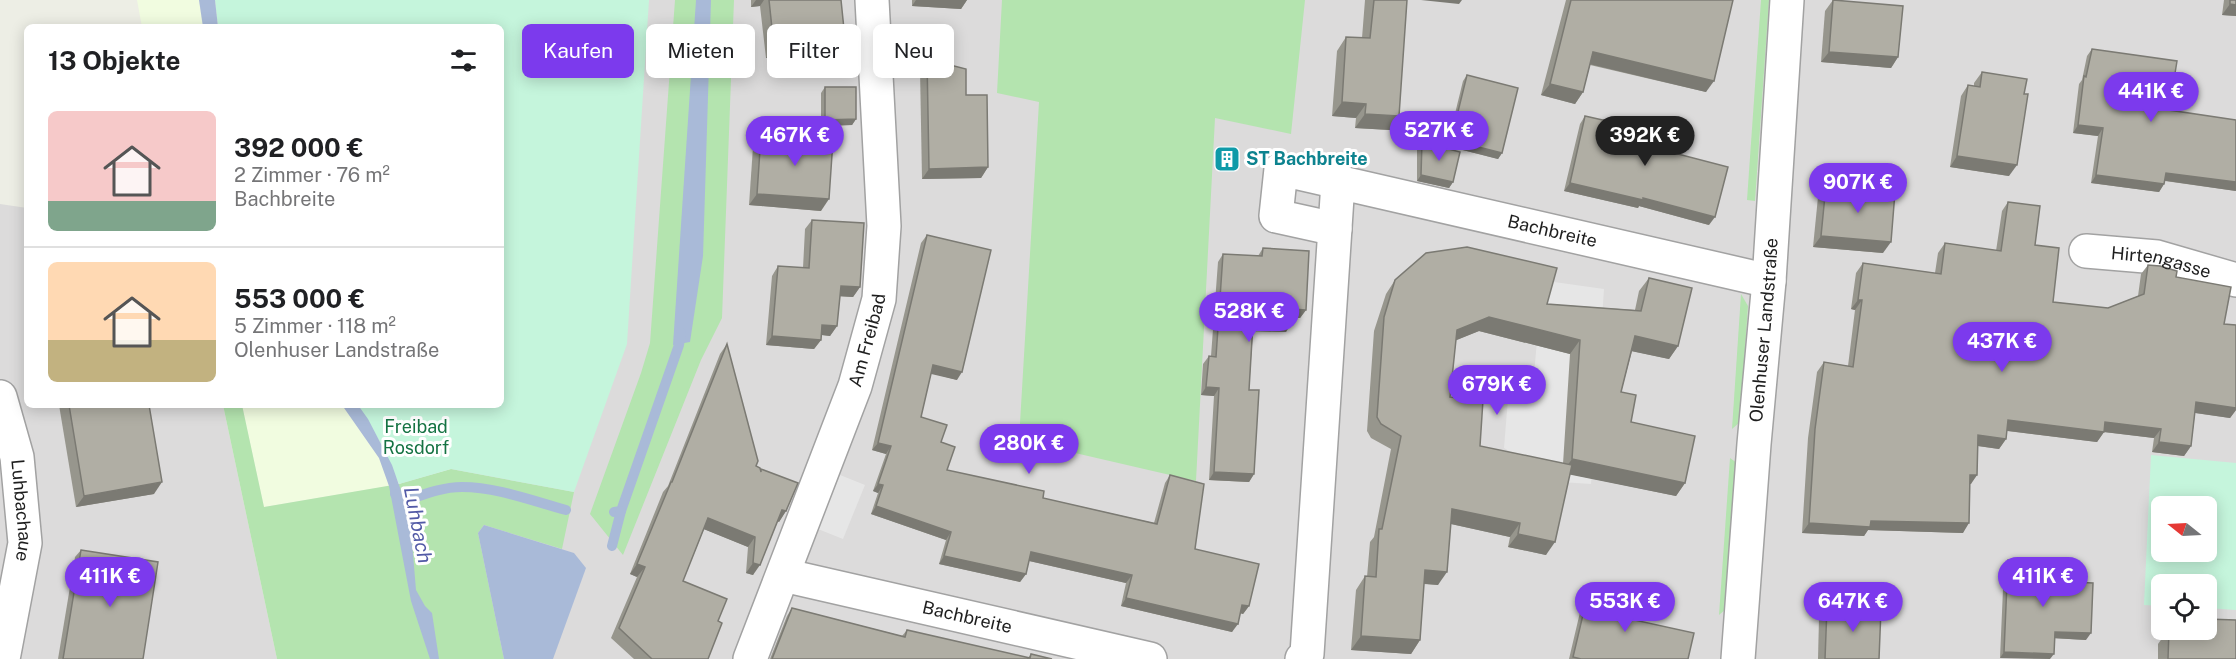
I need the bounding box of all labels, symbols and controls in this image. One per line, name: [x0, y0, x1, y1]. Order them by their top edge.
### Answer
chip: Kaufen: [522, 24, 634, 78]
chip: Mieten: [646, 24, 755, 78]
chip: Filter: [767, 24, 861, 78]
chip: Neu: [873, 24, 954, 78]
icon: filters: [447, 44, 480, 77]
text: 13 Objekte: [48, 45, 180, 76]
pin: 441K €: [2102, 72, 2200, 123]
text: 441K €: [2118, 79, 2184, 103]
pin: 527K €: [1390, 111, 1488, 162]
pin: 467K €: [746, 116, 844, 167]
pin: 392K €: [1596, 116, 1694, 167]
text: 527K €: [1404, 118, 1474, 142]
text: 467K €: [760, 123, 830, 147]
text: 392K €: [1610, 123, 1681, 147]
text: 392 000 €: [234, 132, 364, 163]
icon: home: [96, 135, 168, 207]
building icon: ST Bachbreite: [1212, 144, 1242, 174]
place label: ST Bachbreite: [1246, 148, 1368, 169]
text: 2 Zimmer · 76 m²: [234, 163, 390, 187]
pin: 907K €: [1809, 163, 1907, 214]
text: 907K €: [1823, 170, 1893, 194]
text: Bachbreite: [234, 187, 335, 211]
street label: Bachbreite: [1506, 210, 1599, 251]
street label: Olenhuser Landstraße: [1745, 237, 1782, 423]
street label: Hirtengasse: [2110, 242, 2213, 282]
text: 553 000 €: [234, 283, 365, 314]
icon: home: [96, 286, 168, 358]
pin: 528K €: [1200, 292, 1298, 343]
street label: Am Freibad: [844, 293, 889, 389]
text: 528K €: [1213, 299, 1285, 323]
text: 5 Zimmer · 118 m²: [234, 314, 396, 338]
pin: 437K €: [1953, 322, 2051, 373]
text: 437K €: [1967, 329, 2037, 353]
text: Olenhuser Landstraße: [234, 338, 439, 362]
pin: 679K €: [1448, 365, 1546, 416]
text: 679K €: [1462, 372, 1532, 396]
park label: Freibad Rosdorf: [383, 416, 449, 458]
pin: 280K €: [980, 424, 1078, 475]
text: 280K €: [994, 431, 1064, 455]
street label: Luhbachaue: [7, 458, 36, 563]
water label: Luhbach: [399, 485, 437, 565]
north arrow: [2151, 496, 2217, 562]
map controls: [2151, 496, 2217, 640]
pin: 411K €: [61, 557, 159, 608]
pin: 411K €: [1994, 557, 2092, 608]
text: 411K €: [79, 564, 141, 588]
text: 411K €: [2012, 564, 2074, 588]
button: locate: [2151, 574, 2217, 640]
pin: 553K €: [1576, 582, 1674, 633]
pin: 647K €: [1804, 582, 1902, 633]
text: 553K €: [1589, 589, 1661, 613]
text: 647K €: [1818, 589, 1888, 613]
street label: Bachbreite: [920, 596, 1014, 637]

